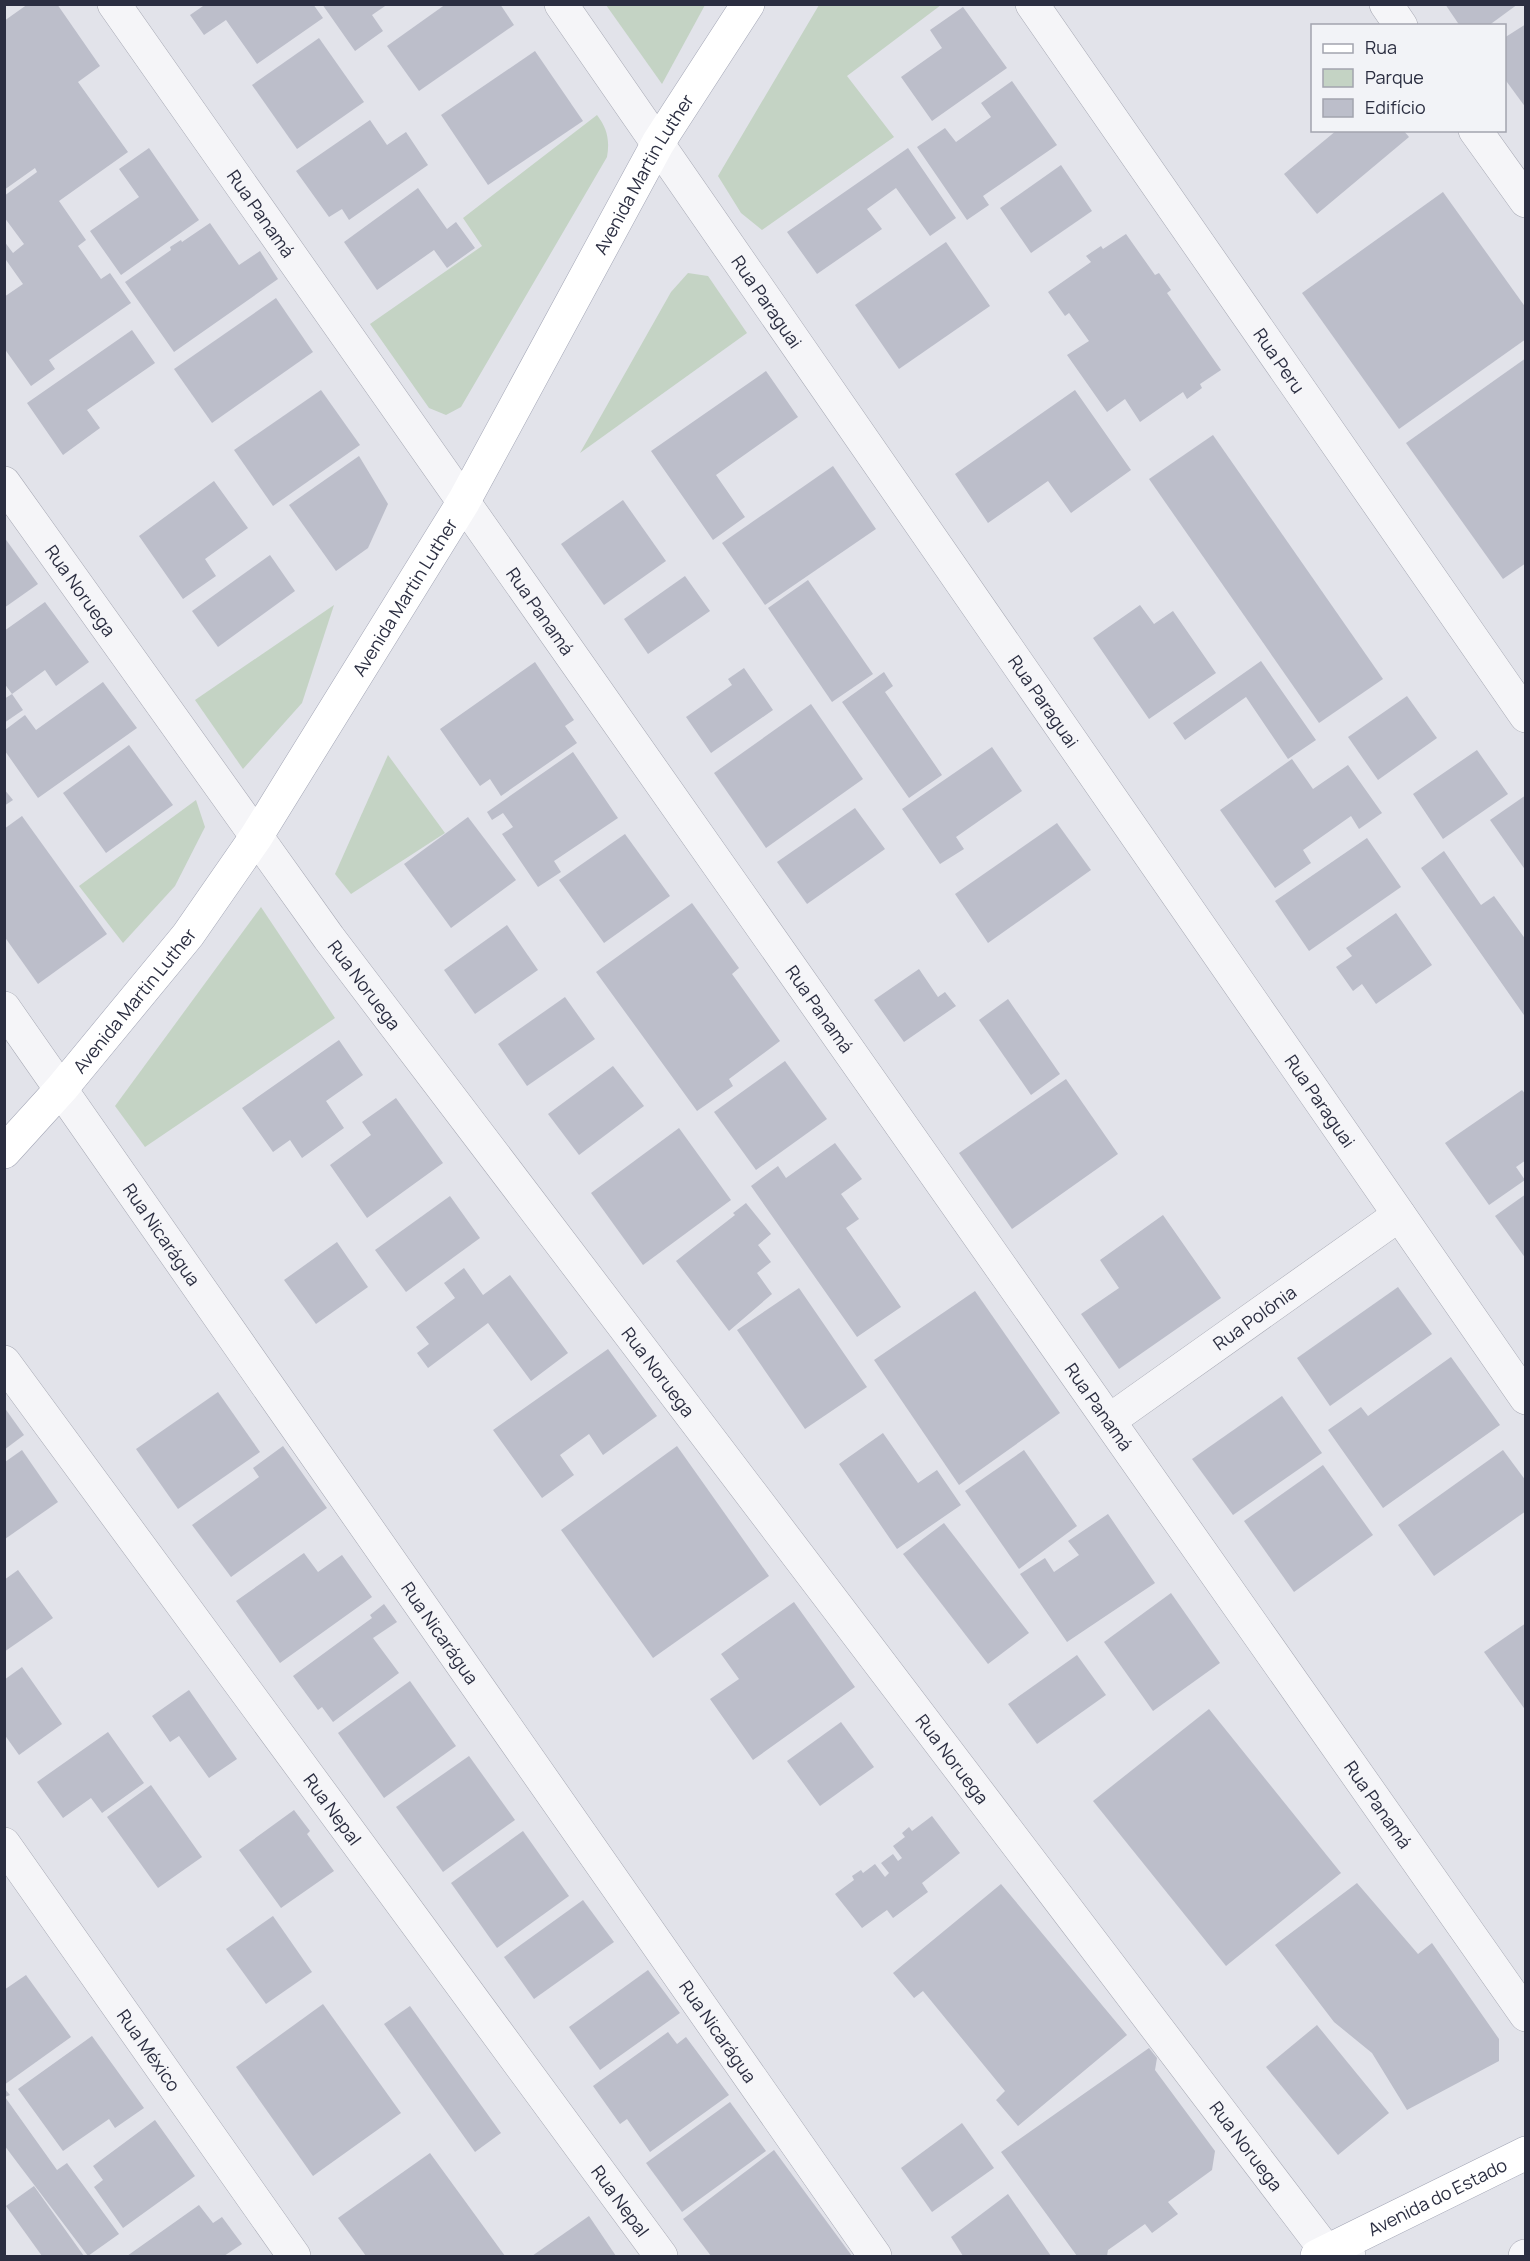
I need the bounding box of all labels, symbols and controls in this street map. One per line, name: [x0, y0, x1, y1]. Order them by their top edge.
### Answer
legend: [1311, 24, 1506, 132]
text: Rua: [1365, 35, 1397, 59]
text: Parque: [1365, 65, 1424, 89]
street label: Avenida Martin Luther: [588, 89, 699, 258]
text: Edifício: [1365, 95, 1426, 119]
street label: Rua Panamá: [222, 165, 300, 262]
street label: Rua Paraguai: [726, 250, 808, 353]
street label: Rua Peru: [1248, 323, 1310, 398]
street label: Avenida Martin Luther: [347, 513, 463, 680]
street label: Rua Noruega: [40, 540, 122, 641]
street label: Rua Panamá: [501, 563, 580, 660]
street label: Rua Paraguai: [1003, 650, 1084, 752]
street label: Avenida Martin Luther: [67, 923, 202, 1078]
street label: Rua Noruega: [323, 935, 407, 1035]
street label: Rua Panamá: [780, 960, 859, 1058]
street label: Rua Paraguai: [1280, 1050, 1361, 1152]
street label: Rua Nicarágua: [118, 1178, 206, 1290]
street label: Rua Polônia: [1208, 1280, 1301, 1355]
street label: Rua Noruega: [617, 1322, 700, 1422]
street label: Rua Panamá: [1060, 1358, 1138, 1455]
street label: Rua Nicarágua: [396, 1577, 484, 1689]
street label: Rua Noruega: [911, 1709, 994, 1809]
street label: Rua Panamá: [1339, 1756, 1417, 1853]
street label: Rua Nepal: [298, 1769, 367, 1850]
street label: Rua Nicarágua: [674, 1975, 762, 2087]
street label: Rua México: [112, 2004, 186, 2096]
street label: Rua Noruega: [1205, 2096, 1288, 2196]
street label: Avenida do Estado: [1364, 2152, 1511, 2241]
street label: Rua Nepal: [586, 2160, 655, 2241]

